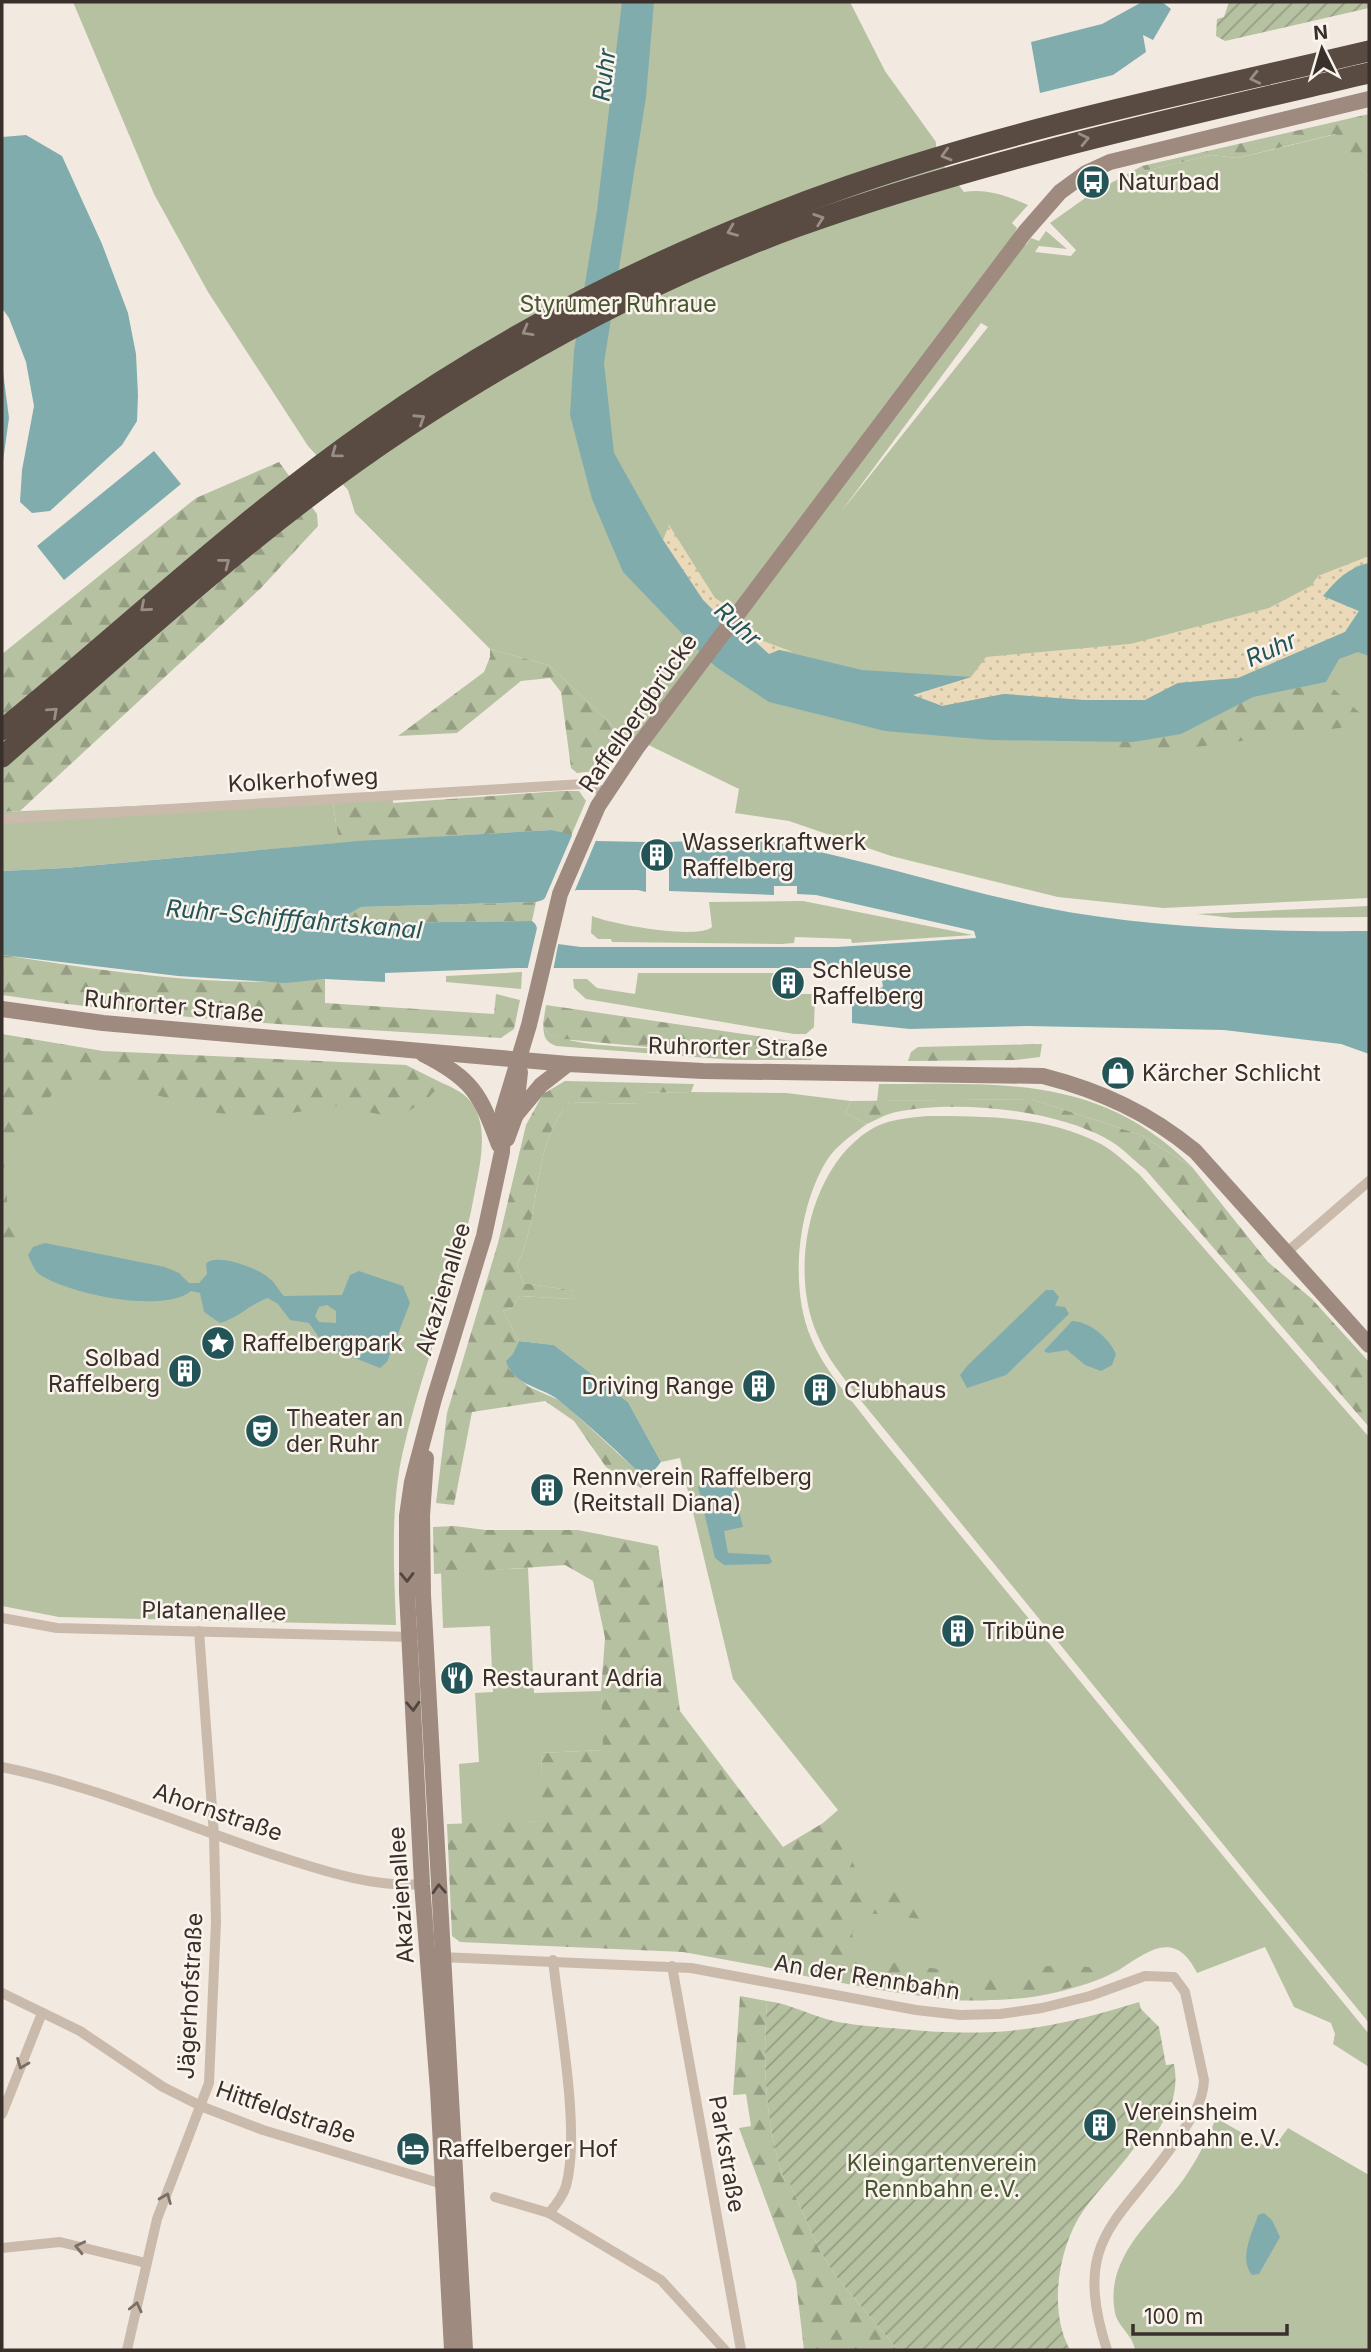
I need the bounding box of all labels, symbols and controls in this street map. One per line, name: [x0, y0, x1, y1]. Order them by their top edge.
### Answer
north arrow: [1287, 14, 1357, 84]
text: N: [1312, 20, 1329, 45]
water label: Ruhr: [586, 46, 622, 103]
one-way arrow: [1249, 69, 1261, 84]
one-way arrow: [1078, 133, 1090, 147]
one-way arrow: [940, 147, 952, 162]
bus stop icon: Naturbad: [1074, 163, 1112, 201]
place label: Naturbad: [1118, 168, 1220, 196]
one-way arrow: [813, 213, 825, 227]
one-way arrow: [727, 223, 739, 237]
park label: Styrumer Ruhraue: [519, 290, 717, 318]
one-way arrow: [522, 323, 535, 336]
one-way arrow: [412, 414, 425, 427]
one-way arrow: [331, 445, 344, 458]
one-way arrow: [217, 559, 230, 572]
water label: Ruhr: [709, 595, 768, 653]
one-way arrow: [141, 599, 154, 611]
water label: Ruhr: [1241, 625, 1302, 673]
street label: Raffelbergbrücke: [573, 628, 703, 798]
one-way arrow: [45, 708, 58, 720]
street label: Kolkerhofweg: [227, 762, 379, 798]
place label: Wasserkraftwerk Raffelberg: [682, 828, 867, 882]
building icon: Wasserkraftwerk Raffelberg: [638, 836, 676, 874]
water label: Ruhr-Schifffahrtskanal: [165, 893, 424, 945]
place label: Schleuse Raffelberg: [812, 956, 924, 1010]
building icon: Schleuse Raffelberg: [769, 964, 807, 1002]
street label: Ruhrorter Straße: [83, 984, 265, 1028]
street label: Ruhrorter Straße: [648, 1031, 828, 1063]
shop icon: Kärcher Schlicht: [1099, 1054, 1137, 1092]
place label: Kärcher Schlicht: [1142, 1059, 1321, 1087]
street label: Akazienallee: [410, 1219, 476, 1359]
place icon: Raffelbergpark: [199, 1324, 237, 1362]
place label: Raffelbergpark: [242, 1329, 403, 1357]
place label: Solbad Raffelberg: [48, 1344, 160, 1398]
building icon: Solbad Raffelberg: [166, 1352, 204, 1390]
building icon: Driving Range: [740, 1367, 778, 1405]
building icon: Clubhaus: [801, 1371, 839, 1409]
place label: Driving Range: [581, 1372, 734, 1400]
place label: Clubhaus: [844, 1376, 946, 1404]
place label: Theater an der Ruhr: [286, 1404, 403, 1458]
theatre icon: Theater an der Ruhr: [243, 1412, 281, 1450]
place label: Rennverein Raffelberg (Reitstall Diana): [572, 1463, 812, 1517]
building icon: Rennverein Raffelberg (Reitstall Diana): [528, 1471, 566, 1509]
one-way arrow: [399, 1571, 414, 1582]
street label: Platanenallee: [141, 1596, 287, 1626]
building icon: Tribüne: [939, 1612, 977, 1650]
place label: Tribüne: [982, 1617, 1065, 1645]
restaurant icon: Restaurant Adria: [438, 1659, 476, 1697]
place label: Restaurant Adria: [482, 1664, 663, 1692]
one-way arrow: [405, 1700, 420, 1711]
street label: Ahornstraße: [150, 1777, 286, 1847]
street label: Akazienallee: [382, 1825, 420, 1965]
one-way arrow: [431, 1883, 446, 1894]
street label: Jägerhofstraße: [172, 1912, 208, 2080]
street label: An der Rennbahn: [772, 1948, 962, 2006]
one-way arrow: [16, 2057, 30, 2069]
street label: Hittfeldstraße: [212, 2075, 360, 2149]
street label: Parkstraße: [703, 2093, 751, 2215]
place label: Vereinsheim Rennbahn e.V.: [1124, 2098, 1280, 2152]
building icon: Vereinsheim Rennbahn e.V.: [1081, 2106, 1119, 2144]
hotel icon: Raffelberger Hof: [394, 2130, 432, 2168]
place label: Raffelberger Hof: [438, 2135, 618, 2163]
park label: Kleingartenverein Rennbahn e.V.: [847, 2149, 1037, 2203]
one-way arrow: [157, 2192, 171, 2204]
one-way arrow: [74, 2241, 86, 2255]
scale bar: [1133, 2292, 1287, 2336]
one-way arrow: [128, 2301, 143, 2313]
text: 100 m: [1144, 2304, 1203, 2329]

